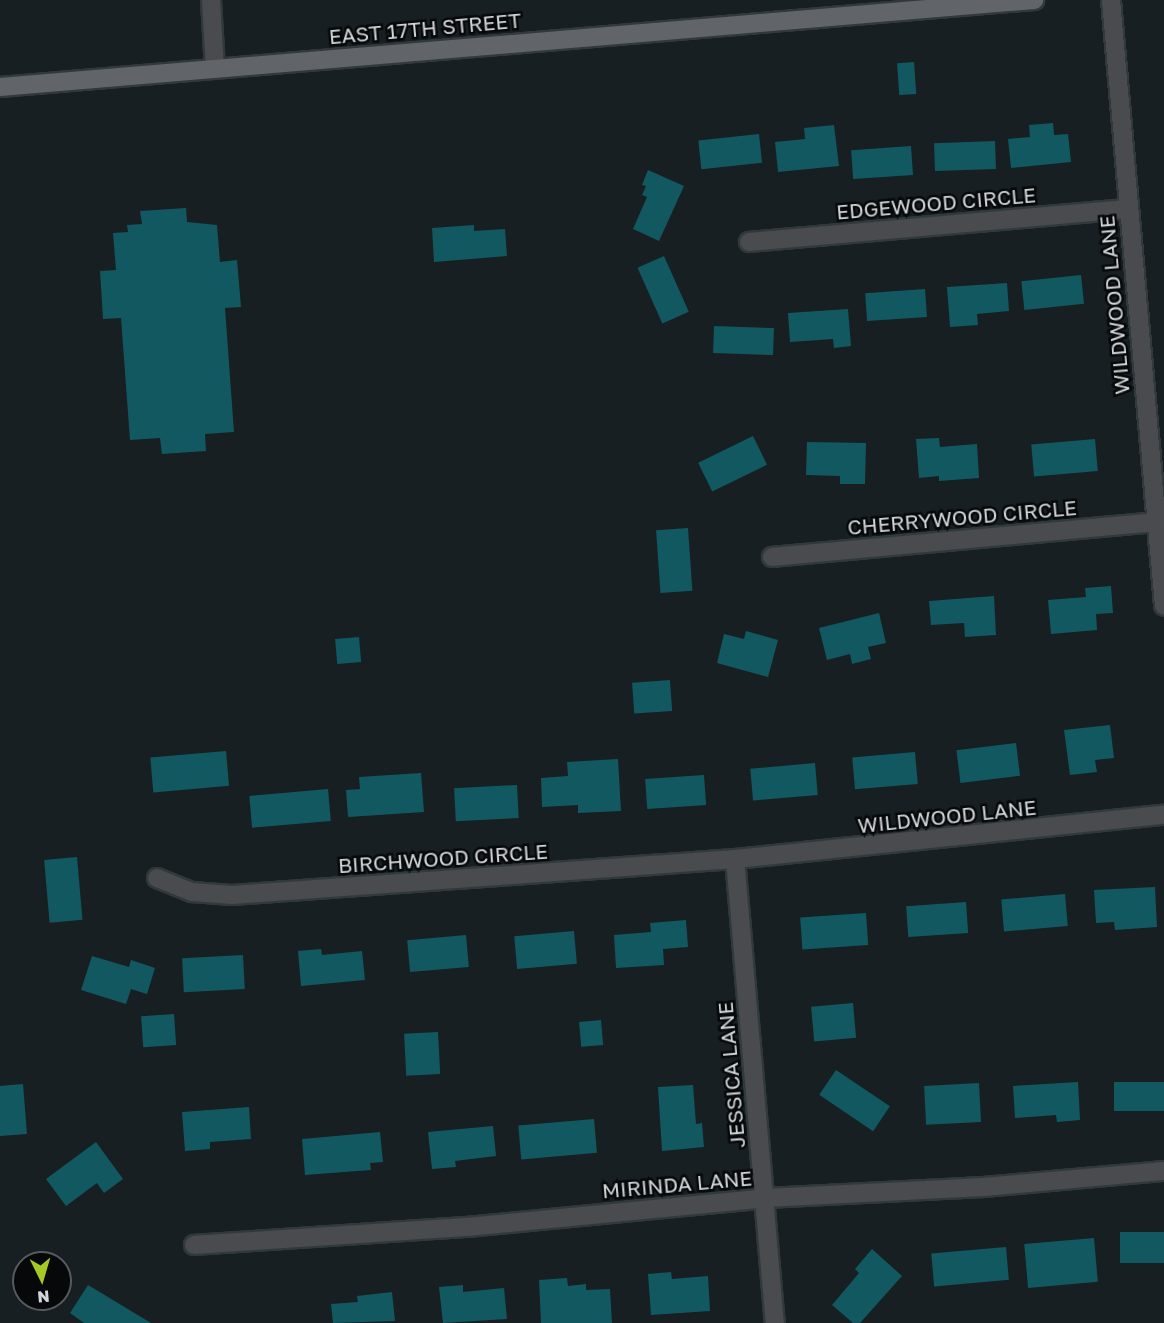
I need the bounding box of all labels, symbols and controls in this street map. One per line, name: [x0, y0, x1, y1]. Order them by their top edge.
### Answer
street label: EAST 17TH STREET: [328, 7, 522, 49]
street label: EDGEWOOD CIRCLE: [835, 182, 1037, 224]
street label: WILDWOOD LANE: [1094, 214, 1134, 396]
street label: CHERRYWOOD CIRCLE: [846, 494, 1078, 540]
street label: WILDWOOD LANE: [856, 794, 1038, 838]
street label: BIRCHWOOD CIRCLE: [337, 838, 549, 878]
street label: JESSICA LANE: [712, 1001, 750, 1149]
street label: MIRINDA LANE: [601, 1165, 753, 1203]
north arrow: [12, 1251, 72, 1311]
text: N: [36, 1286, 50, 1307]

